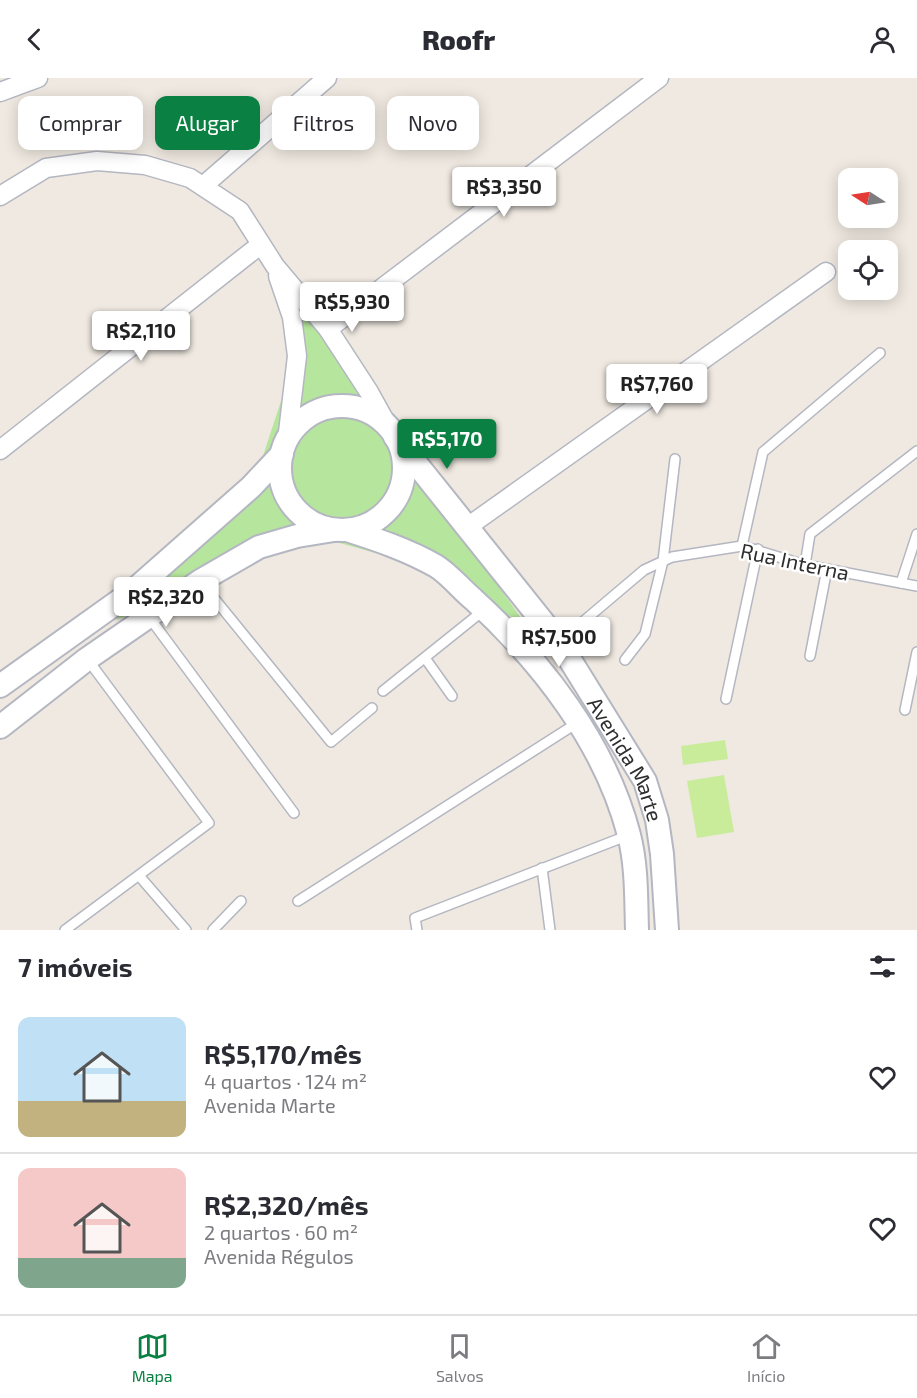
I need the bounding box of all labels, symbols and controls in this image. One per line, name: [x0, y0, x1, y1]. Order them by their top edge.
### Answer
icon: back: [18, 23, 51, 56]
text: Roofr: [422, 23, 495, 55]
icon: person: [866, 23, 899, 56]
chip: Comprar: [18, 96, 143, 150]
chip: Alugar: [155, 96, 260, 150]
chip: Filtros: [272, 96, 375, 150]
chip: Novo: [387, 96, 479, 150]
pin: R$3,350: [449, 167, 559, 218]
north arrow: [838, 168, 898, 228]
map controls: [838, 168, 898, 300]
text: R$3,350: [466, 174, 542, 198]
button: locate: [838, 240, 898, 300]
pin: R$5,930: [297, 282, 407, 333]
text: R$5,930: [314, 289, 390, 313]
pin: R$2,110: [86, 311, 196, 362]
text: R$2,110: [106, 318, 176, 342]
pin: R$7,760: [602, 364, 712, 415]
text: R$7,760: [620, 371, 694, 395]
pin: R$5,170: [392, 419, 502, 470]
text: R$5,170: [411, 426, 483, 450]
street label: Rua Interna: [738, 537, 852, 585]
pin: R$2,320: [111, 577, 221, 628]
text: R$2,320: [128, 584, 204, 608]
pin: R$7,500: [504, 617, 614, 668]
text: R$7,500: [521, 624, 597, 648]
street label: Avenida Marte: [583, 692, 669, 824]
icon: filters: [866, 950, 899, 983]
text: 7 imóveis: [18, 951, 133, 982]
text: R$5,170/mês: [204, 1038, 362, 1069]
icon: home: [66, 1041, 138, 1113]
icon: heart: [866, 1061, 899, 1094]
text: 4 quartos · 124 m²: [204, 1069, 367, 1093]
text: Avenida Marte: [204, 1093, 336, 1117]
text: R$2,320/mês: [204, 1189, 368, 1220]
icon: home: [66, 1192, 138, 1264]
icon: heart: [866, 1212, 899, 1245]
text: 2 quartos · 60 m²: [204, 1220, 358, 1244]
text: Avenida Régulos: [204, 1244, 354, 1268]
tab: Mapa: [132, 1330, 173, 1385]
tab: Salvos: [436, 1330, 484, 1385]
tab: Início: [747, 1330, 785, 1385]

